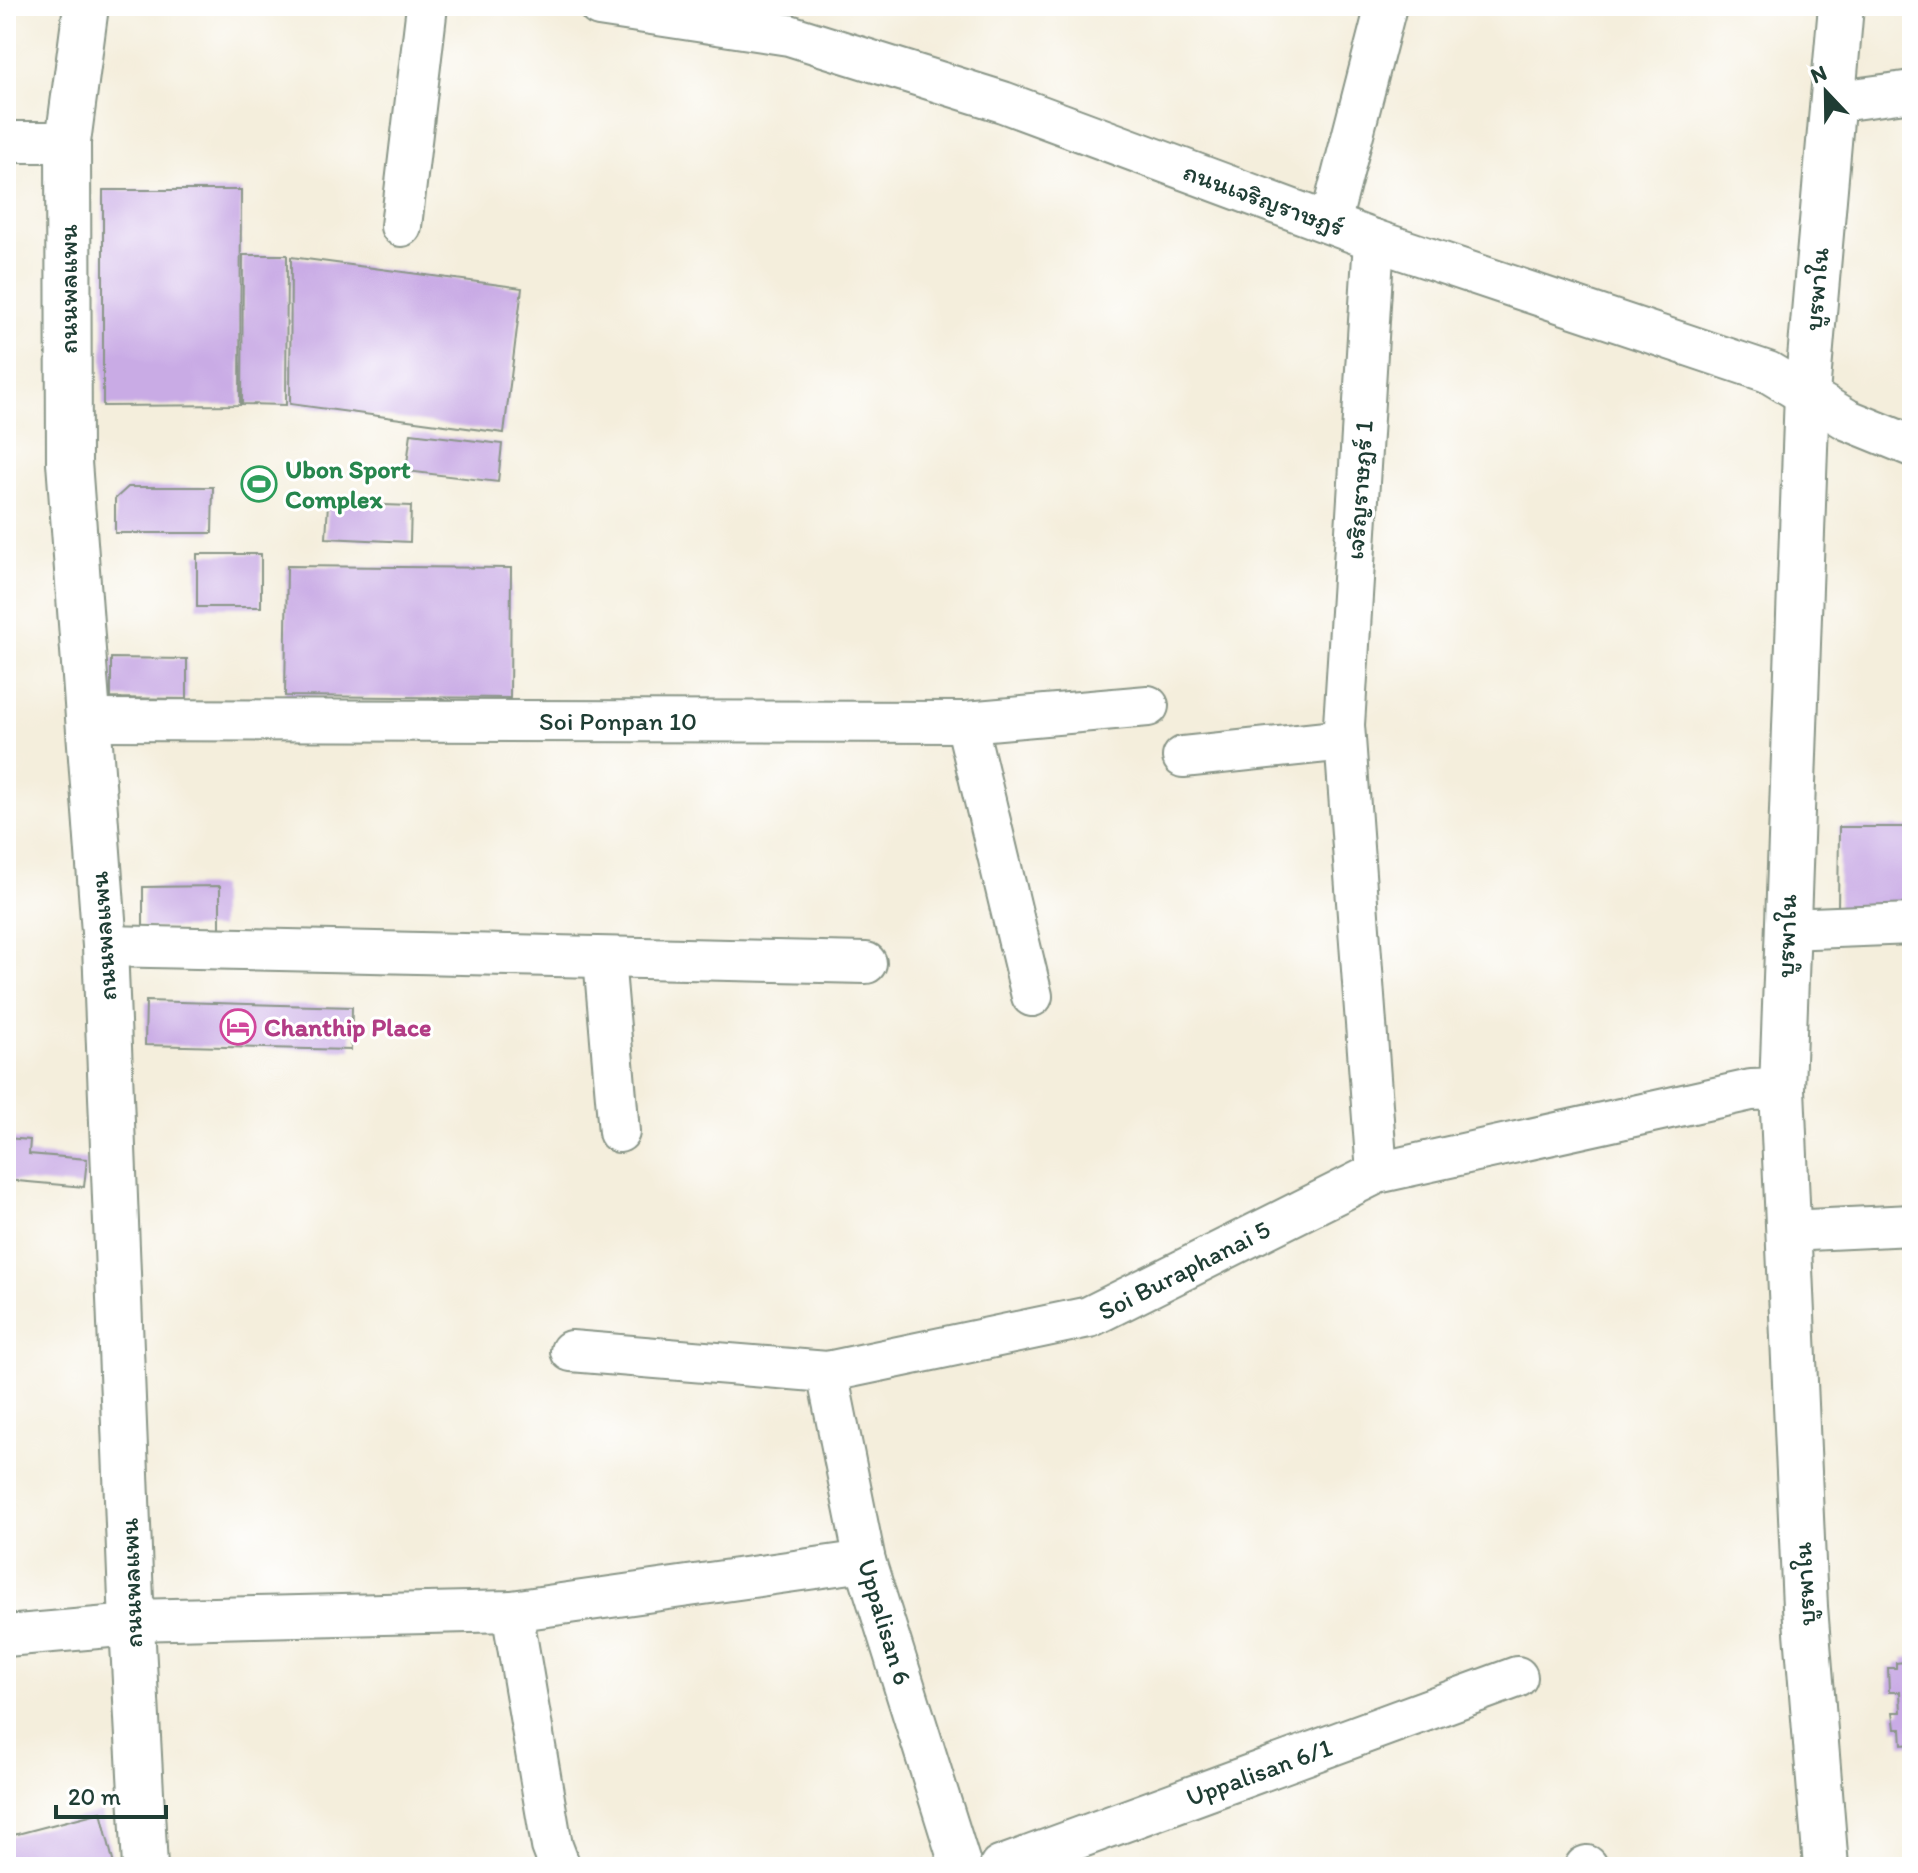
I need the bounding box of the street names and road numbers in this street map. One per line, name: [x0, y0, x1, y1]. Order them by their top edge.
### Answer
street label: ถนนเจริญราษฎร์: [1179, 155, 1349, 243]
street label: ถนนพลแพน: [52, 224, 84, 354]
street label: บูรพาใน: [1796, 246, 1838, 332]
street label: เจริญราษฎร์ 1: [1338, 419, 1380, 561]
street label: Soi Ponpan 10: [539, 705, 697, 737]
street label: ถนนพลแพน: [82, 870, 123, 1002]
street label: บูรพาใน: [1769, 893, 1805, 978]
street label: Soi Buraphanai 5: [1093, 1213, 1275, 1327]
street label: ถนนพลแพน: [113, 1517, 149, 1648]
street label: บูรพาใน: [1786, 1541, 1824, 1626]
street label: Uppalisan 6: [851, 1555, 919, 1689]
street label: Uppalisan 6/1: [1182, 1731, 1336, 1813]

